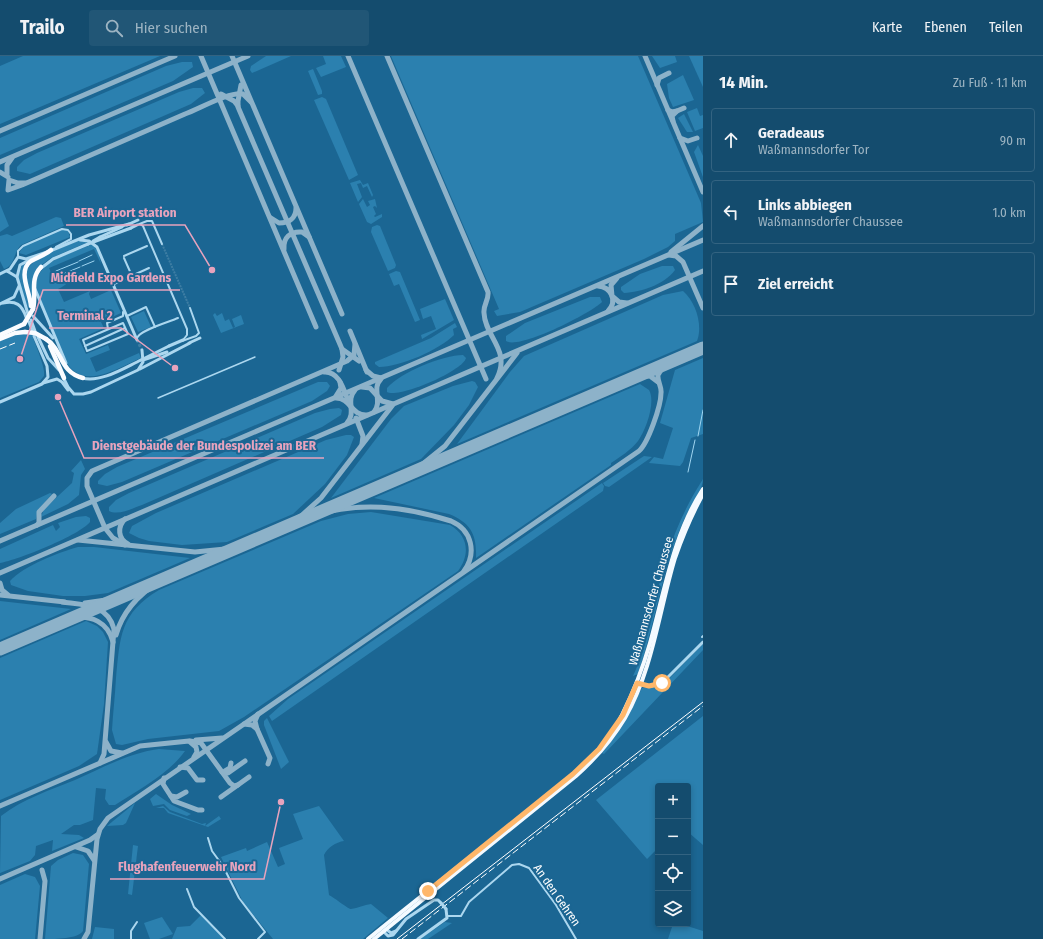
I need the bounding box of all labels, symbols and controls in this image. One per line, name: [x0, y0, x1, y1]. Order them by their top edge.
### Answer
search box: [89, 10, 369, 46]
text: Trailo: [20, 16, 65, 39]
icon: search: [103, 17, 125, 39]
text: Hier suchen: [135, 19, 208, 37]
text: Karte: [872, 19, 902, 36]
text: Ebenen: [924, 19, 967, 36]
text: Teilen: [989, 19, 1023, 36]
text: 14 Min.: [719, 72, 768, 93]
text: Zu Fuß · 1.1 km: [953, 75, 1027, 90]
text: Geradeaus: [758, 124, 824, 142]
icon: ahead: [720, 129, 742, 151]
text: 90 m: [1000, 133, 1026, 148]
text: Waßmannsdorfer Tor: [758, 142, 869, 157]
text: Links abbiegen: [758, 196, 852, 214]
callout: BER Airport station: [66, 200, 185, 225]
icon: left: [720, 201, 742, 223]
text: BER Airport station: [74, 205, 177, 220]
text: 1.0 km: [992, 205, 1026, 220]
text: Waßmannsdorfer Chaussee: [758, 214, 903, 229]
callout: Midfield Expo Gardens: [43, 265, 180, 290]
text: Midfield Expo Gardens: [51, 270, 172, 285]
icon: arrive: [720, 273, 742, 295]
text: Ziel erreicht: [758, 275, 833, 293]
callout: Terminal 2: [49, 303, 121, 328]
text: Terminal 2: [57, 308, 113, 323]
callout: Dienstgebäude der Bundespolizei am BER: [84, 433, 324, 458]
text: Dienstgebäude der Bundespolizei am BER: [92, 438, 317, 453]
street label: Waßmannsdorfer Chaussee: [626, 535, 676, 667]
route start: [653, 674, 671, 692]
map controls: [655, 783, 691, 927]
button: +: [655, 783, 691, 819]
button: −: [655, 819, 691, 855]
callout: Flughafenfeuerwehr Nord: [110, 854, 264, 879]
button: locate: [655, 855, 691, 891]
text: Flughafenfeuerwehr Nord: [118, 859, 256, 874]
street label: An den Gehren: [531, 861, 583, 929]
route end: [419, 882, 437, 900]
button: layers: [655, 891, 691, 927]

